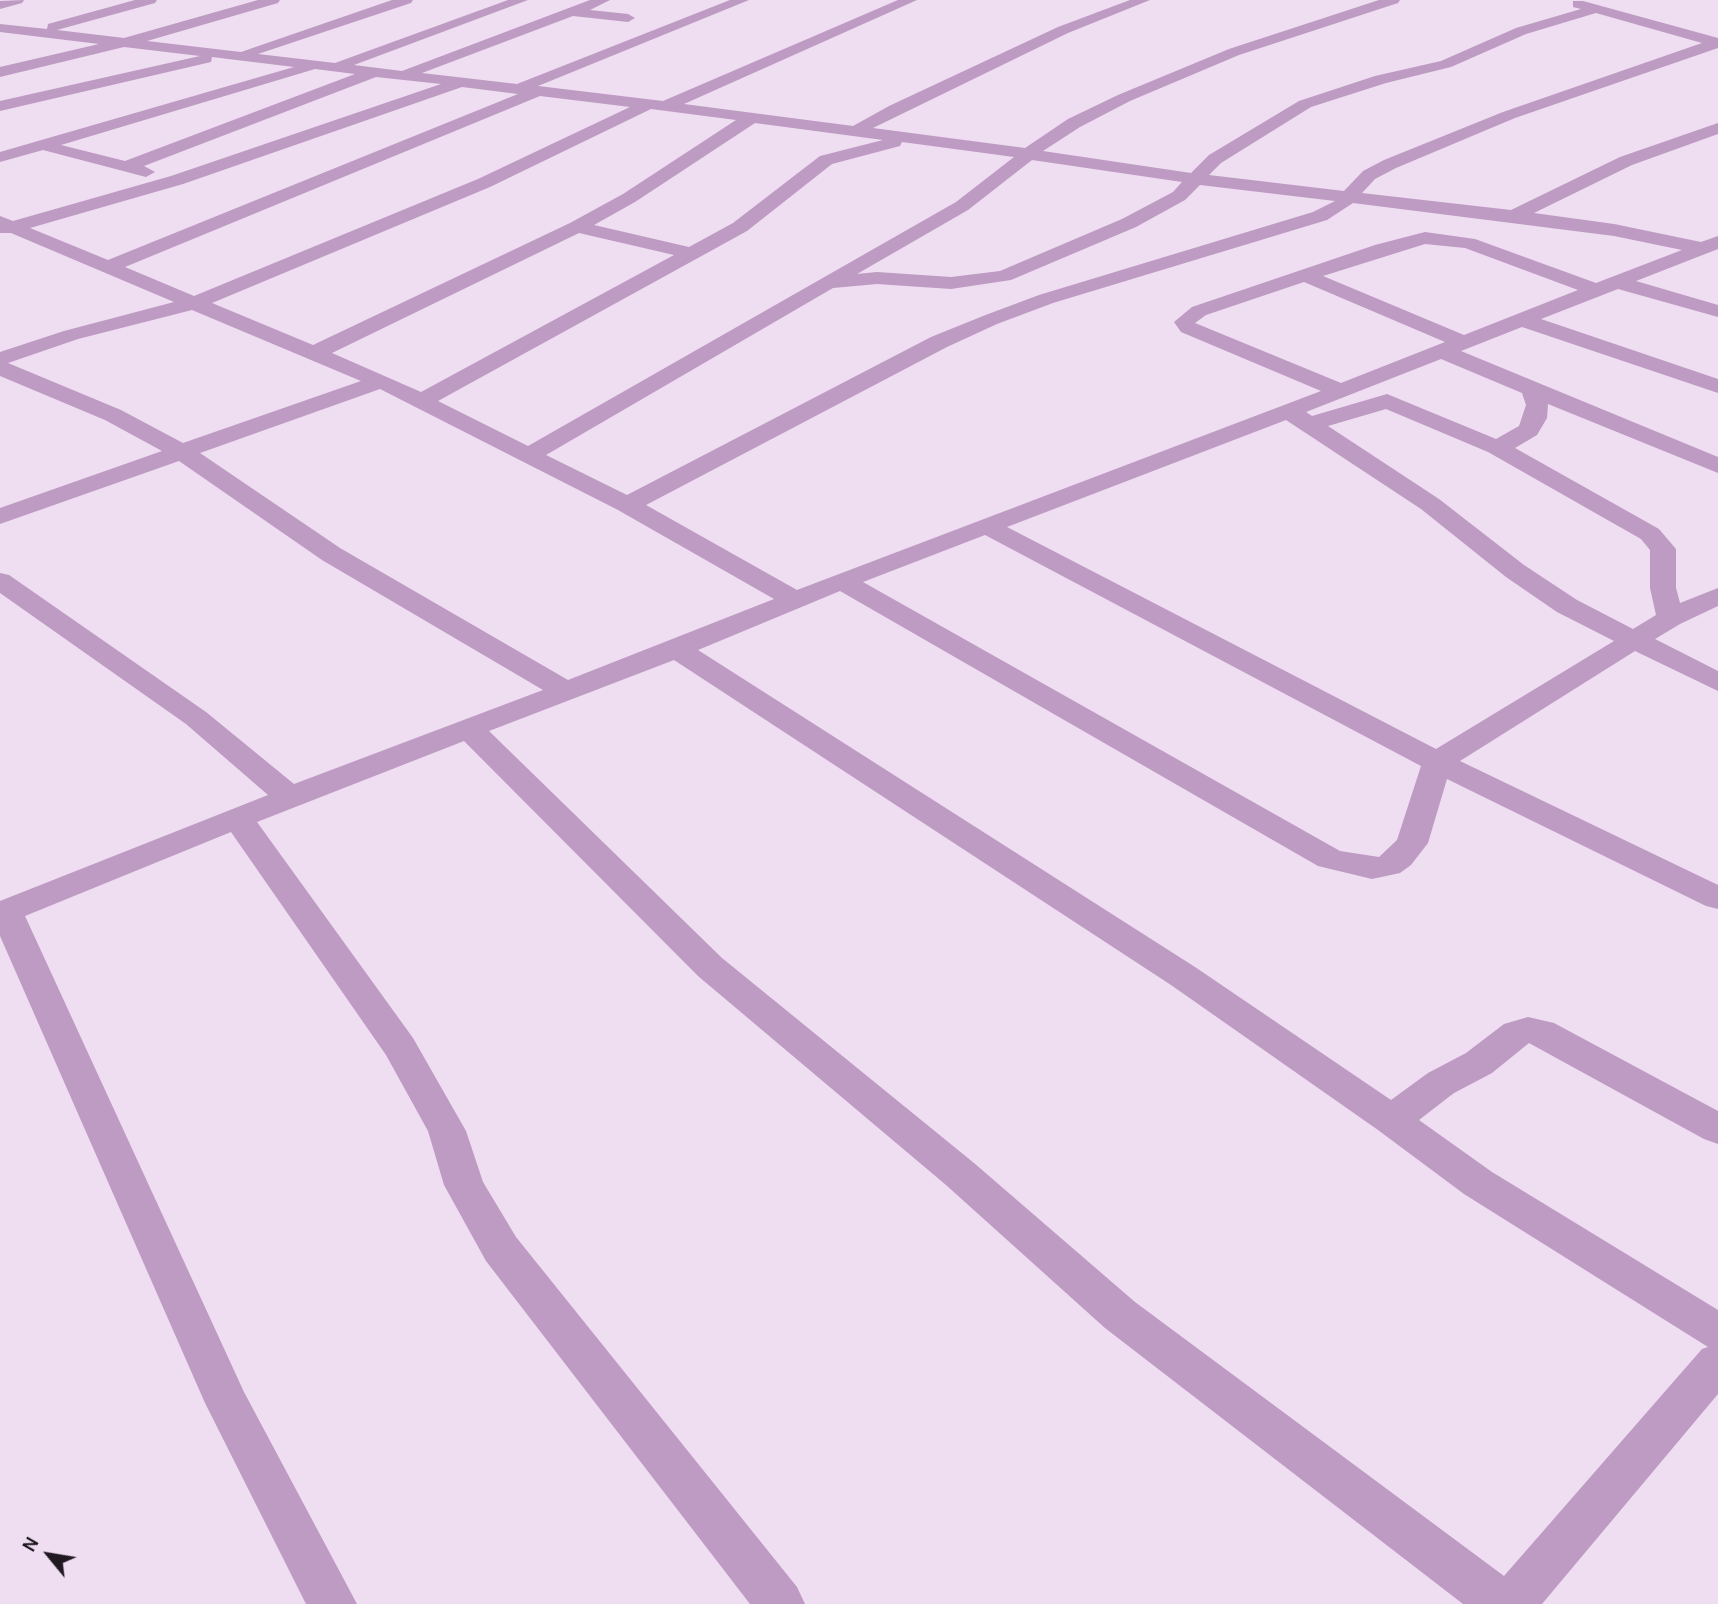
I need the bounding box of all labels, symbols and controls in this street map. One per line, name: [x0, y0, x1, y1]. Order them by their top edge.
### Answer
north arrow: [14, 1520, 84, 1590]
text: N: [18, 1533, 44, 1556]

